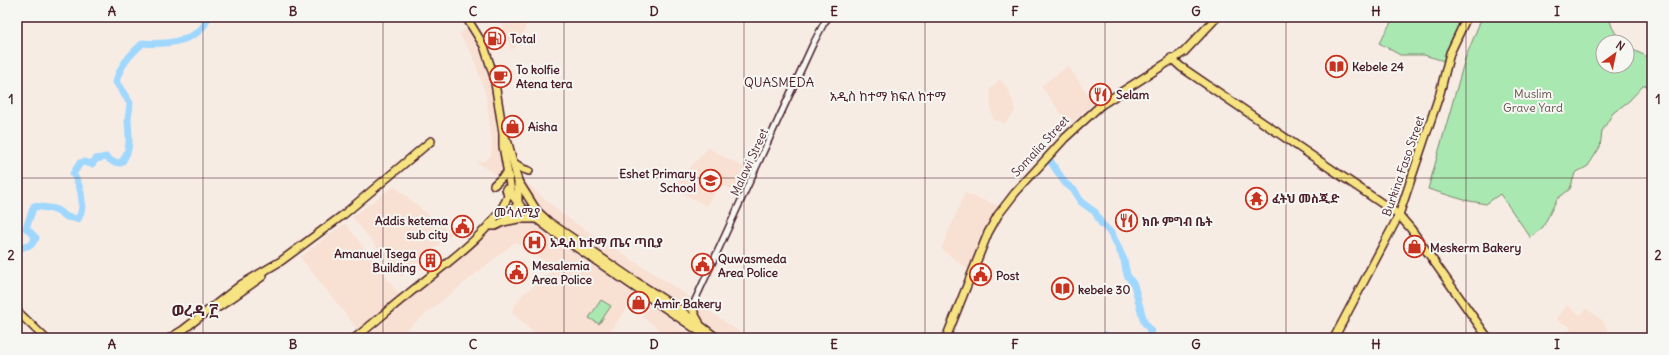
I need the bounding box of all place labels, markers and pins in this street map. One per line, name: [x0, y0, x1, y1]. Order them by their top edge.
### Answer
fuel station icon: Total: [482, 25, 508, 51]
place label: Total: [510, 31, 536, 46]
library icon: Kebele 24: [1323, 53, 1349, 79]
place label: Kebele 24: [1352, 59, 1404, 74]
place label: To kolfie Atena tera: [516, 62, 573, 91]
cafe icon: To kolfie Atena tera: [488, 63, 514, 89]
restaurant icon: Selam: [1088, 81, 1114, 107]
place label: Selam: [1116, 87, 1150, 102]
shop icon: Aisha: [499, 113, 525, 139]
place label: Aisha: [528, 119, 558, 134]
place label: Eshet Primary School: [619, 166, 696, 195]
school or university icon: Eshet Primary School: [698, 167, 724, 193]
temple icon: ፈትህ መስጂድ: [1243, 185, 1269, 211]
place label: ፈትህ መስጂድ: [1272, 191, 1340, 206]
restaurant icon: ክቡ ምግብ ቤት: [1113, 208, 1139, 234]
place label: Addis ketema sub city: [375, 213, 448, 243]
public building icon: Addis ketema sub city: [450, 214, 476, 240]
place label: ክቡ ምግብ ቤት: [1142, 214, 1213, 229]
hospital icon: አዲስ ከተማ ጤና ጣቢያ: [521, 229, 547, 255]
shop icon: Meskerm Bakery: [1402, 234, 1428, 260]
place label: አዲስ ከተማ ጤና ጣቢያ: [550, 235, 663, 250]
place label: Meskerm Bakery: [1430, 240, 1521, 256]
place label: Amanuel Tsega Building: [334, 246, 416, 276]
building icon: Amanuel Tsega Building: [418, 247, 444, 273]
place label: Quwasmeda Area Police: [718, 251, 787, 280]
public building icon: Quwasmeda Area Police: [690, 252, 716, 278]
place label: Mesalemia Area Police: [532, 258, 592, 287]
public building icon: Mesalemia Area Police: [504, 259, 530, 285]
public building icon: Post: [967, 262, 993, 288]
place label: Post: [996, 268, 1020, 283]
library icon: kebele 30: [1050, 276, 1076, 302]
place label: kebele 30: [1078, 282, 1130, 297]
shop icon: Amir Bakery: [625, 290, 651, 316]
place label: Amir Bakery: [654, 296, 722, 312]

